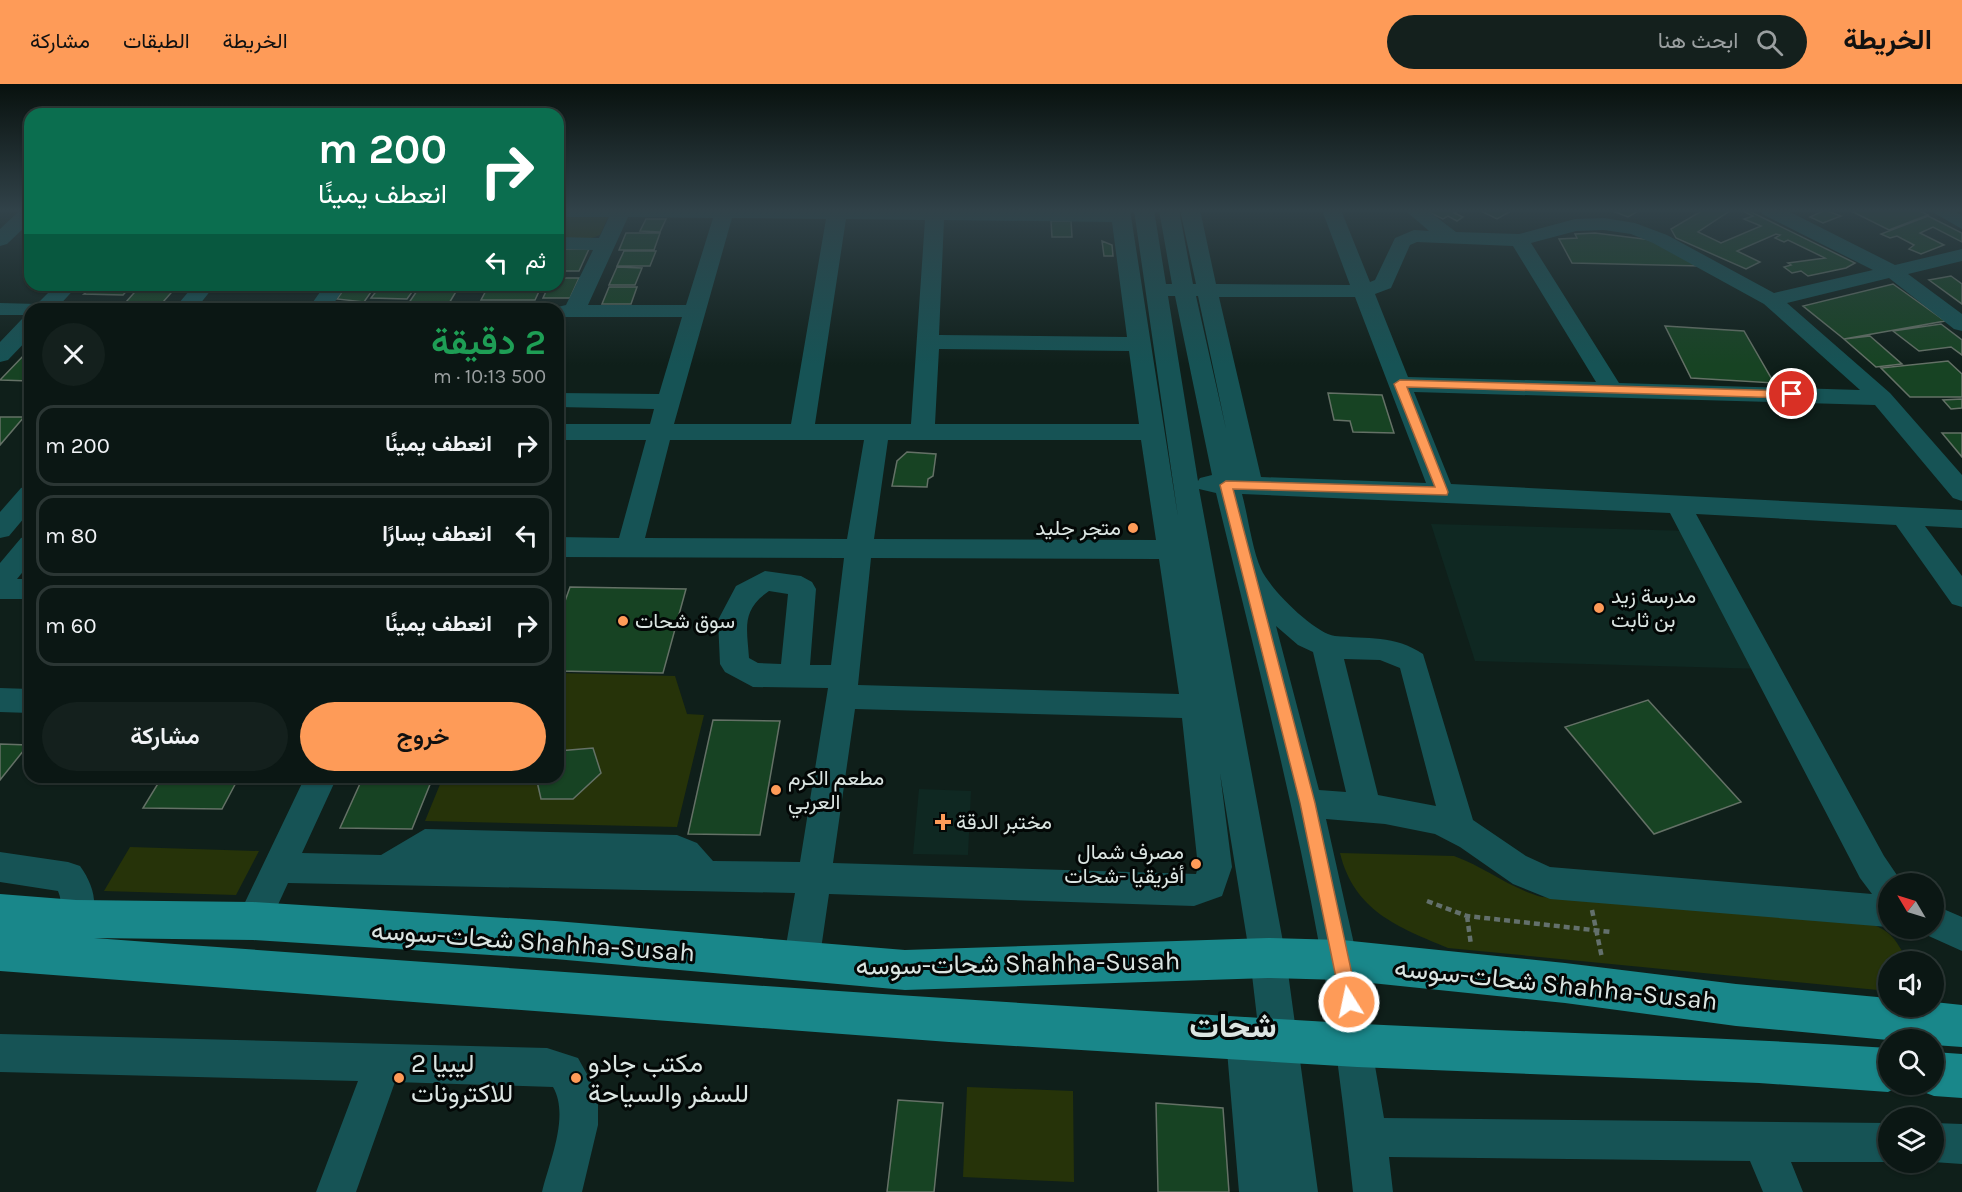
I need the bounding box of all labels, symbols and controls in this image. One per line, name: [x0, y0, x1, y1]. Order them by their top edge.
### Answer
search box: [1387, 15, 1807, 69]
text: الخريطة: [1843, 23, 1932, 56]
icon: search: [1753, 26, 1786, 59]
text: ابحث هنا: [1658, 28, 1738, 54]
text: مشاركة: [30, 29, 90, 53]
text: الطبقات: [123, 29, 190, 53]
text: الخريطة: [223, 29, 288, 53]
text: 200 m: [318, 124, 447, 174]
icon: right: [468, 132, 546, 210]
text: انعطف يمينًا: [318, 178, 447, 210]
icon: left: [480, 246, 513, 279]
text: ثم: [525, 248, 546, 274]
text: 2 دقيقة: [431, 321, 546, 363]
button: close: [42, 323, 105, 386]
text: 500 m · 10:13: [433, 365, 546, 388]
pin: [1766, 368, 1817, 419]
icon: arrive: [1775, 377, 1808, 410]
icon: right: [510, 429, 543, 462]
text: انعطف يمينًا: [385, 431, 492, 457]
text: 200 m: [45, 433, 110, 459]
place label: متجر جليد: [1035, 516, 1121, 541]
icon: left: [510, 519, 543, 552]
text: انعطف يسارًا: [382, 521, 492, 547]
marker: متجر جليد: [1126, 521, 1140, 535]
text: 80 m: [45, 523, 97, 549]
place label: مدرسة زيد بن ثابت: [1611, 584, 1696, 632]
marker: مدرسة زيد بن ثابت: [1592, 601, 1606, 615]
icon: right: [510, 609, 543, 642]
place label: سوق شحات: [635, 609, 735, 634]
text: انعطف يمينًا: [385, 611, 492, 637]
text: 60 m: [45, 613, 96, 639]
marker: سوق شحات: [616, 614, 630, 628]
button: مشاركة: [42, 702, 288, 771]
button: خروج: [300, 702, 546, 771]
place label: مطعم الكرم العربي: [788, 766, 884, 819]
marker: مطعم الكرم العربي: [769, 783, 783, 797]
place label: مختبر الدقة: [956, 810, 1052, 835]
marker: مختبر الدقة: [934, 813, 952, 831]
place label: مصرف شمال أفريقيا -شحات: [1064, 840, 1184, 889]
marker: مصرف شمال أفريقيا -شحات: [1189, 857, 1203, 871]
north arrow: [1878, 873, 1944, 939]
map controls: [1878, 873, 1944, 1173]
street label: شحات-سوسه Shahha-Susah: [370, 915, 696, 968]
street label: شحات-سوسه Shahha-Susah: [855, 945, 1181, 982]
button: sound: [1878, 951, 1944, 1017]
street label: شحات-سوسه Shahha-Susah: [1393, 952, 1719, 1017]
position arrow: [1317, 970, 1381, 1034]
district label: شحات: [1189, 1007, 1277, 1045]
button: search: [1878, 1029, 1944, 1095]
place label: ليبيا 2 للاكترونات: [411, 1048, 513, 1109]
place label: مكتب جادو للسفر والسياحة: [588, 1048, 749, 1109]
marker: ليبيا 2 للاكترونات: [392, 1071, 406, 1085]
marker: مكتب جادو للسفر والسياحة: [569, 1071, 583, 1085]
button: layers: [1878, 1107, 1944, 1173]

